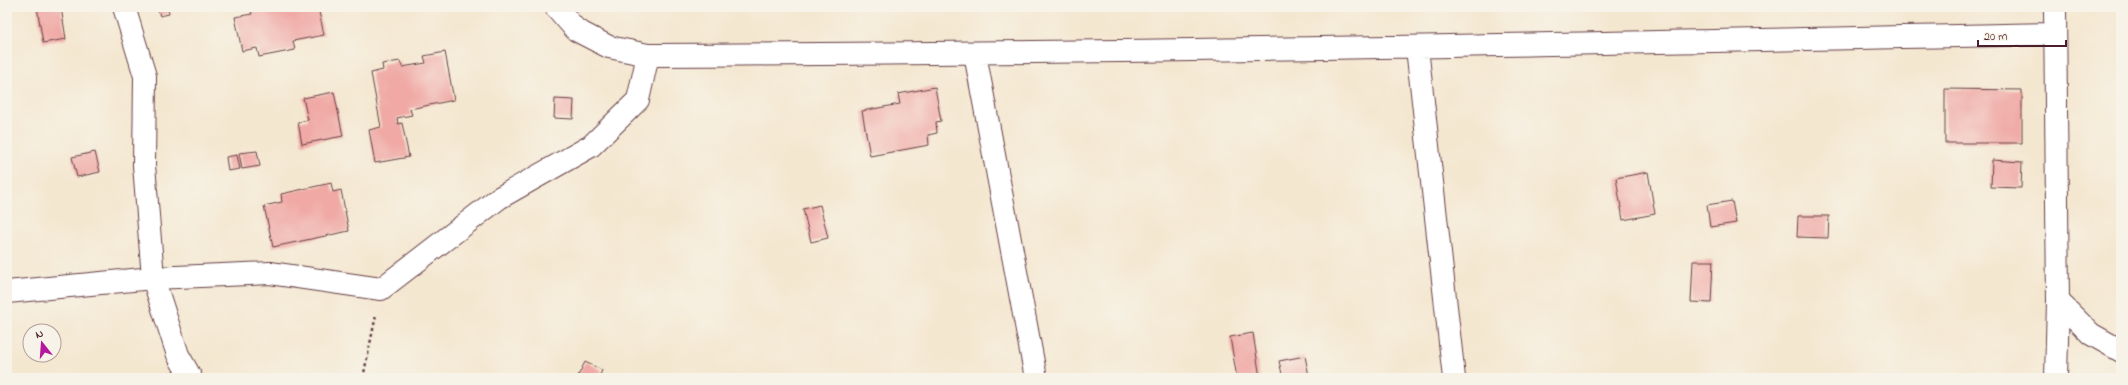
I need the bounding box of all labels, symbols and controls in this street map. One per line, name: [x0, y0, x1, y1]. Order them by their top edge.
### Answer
scale bar: [1978, 22, 2066, 48]
text: 20 m: [1984, 28, 2007, 46]
north arrow: [22, 323, 62, 363]
text: N: [33, 326, 45, 343]

